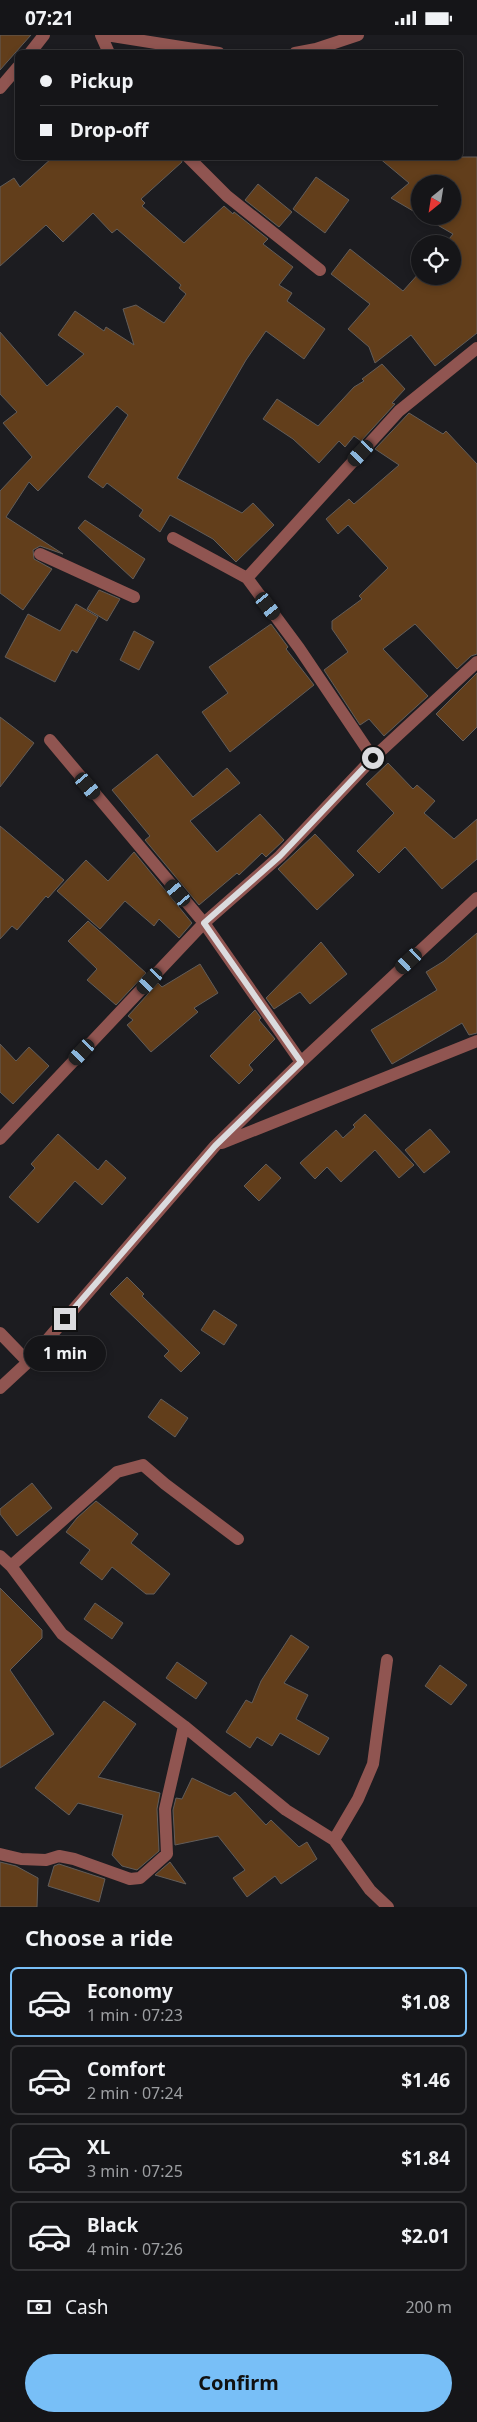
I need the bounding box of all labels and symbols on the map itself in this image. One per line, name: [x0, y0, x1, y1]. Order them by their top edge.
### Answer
north arrow: [411, 175, 461, 225]
car: [345, 437, 376, 469]
car: [252, 590, 283, 622]
route start: [362, 747, 384, 769]
car: [72, 770, 103, 802]
car: [162, 877, 193, 909]
car: [392, 945, 425, 977]
car: [134, 965, 165, 997]
car: [66, 1036, 97, 1068]
route end: [54, 1308, 76, 1330]
callout: 1 min: [24, 1337, 106, 1371]

